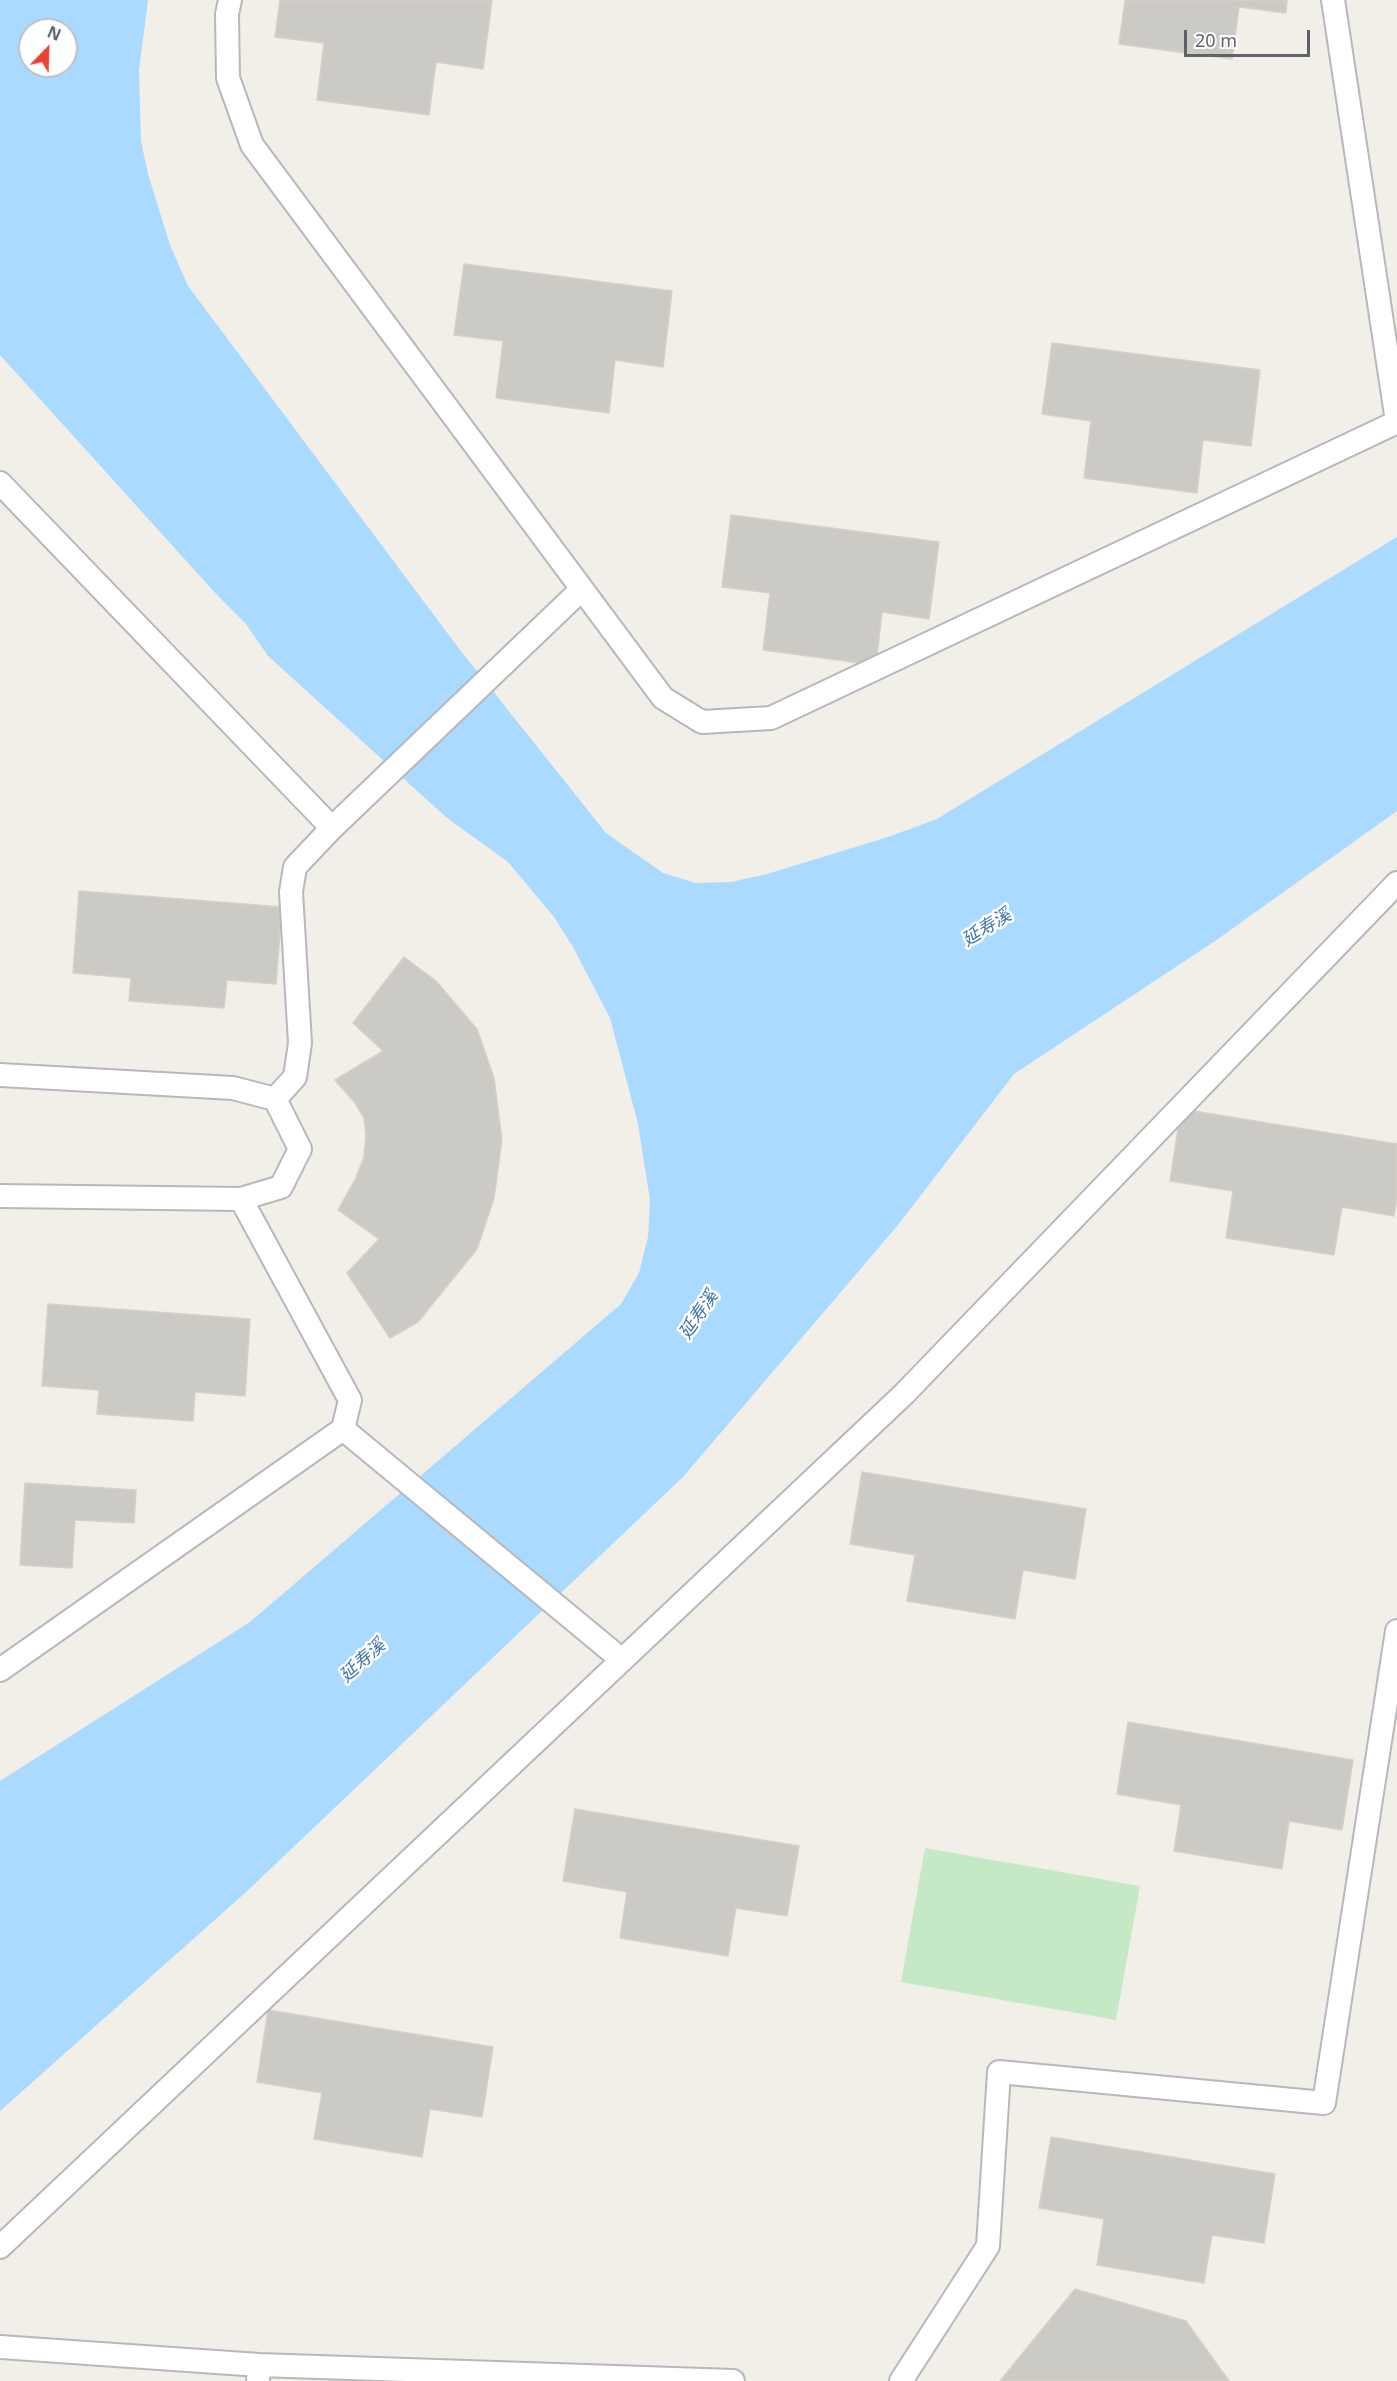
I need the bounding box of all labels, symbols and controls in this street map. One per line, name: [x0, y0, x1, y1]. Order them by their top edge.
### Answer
north arrow: [18, 18, 78, 78]
scale bar: [1187, 18, 1313, 56]
text: N: [44, 21, 65, 46]
text: 20 m: [1195, 28, 1237, 52]
water label: 延寿溪: [958, 905, 1016, 951]
water label: 延寿溪: [675, 1287, 723, 1343]
water label: 延寿溪: [336, 1635, 390, 1687]

